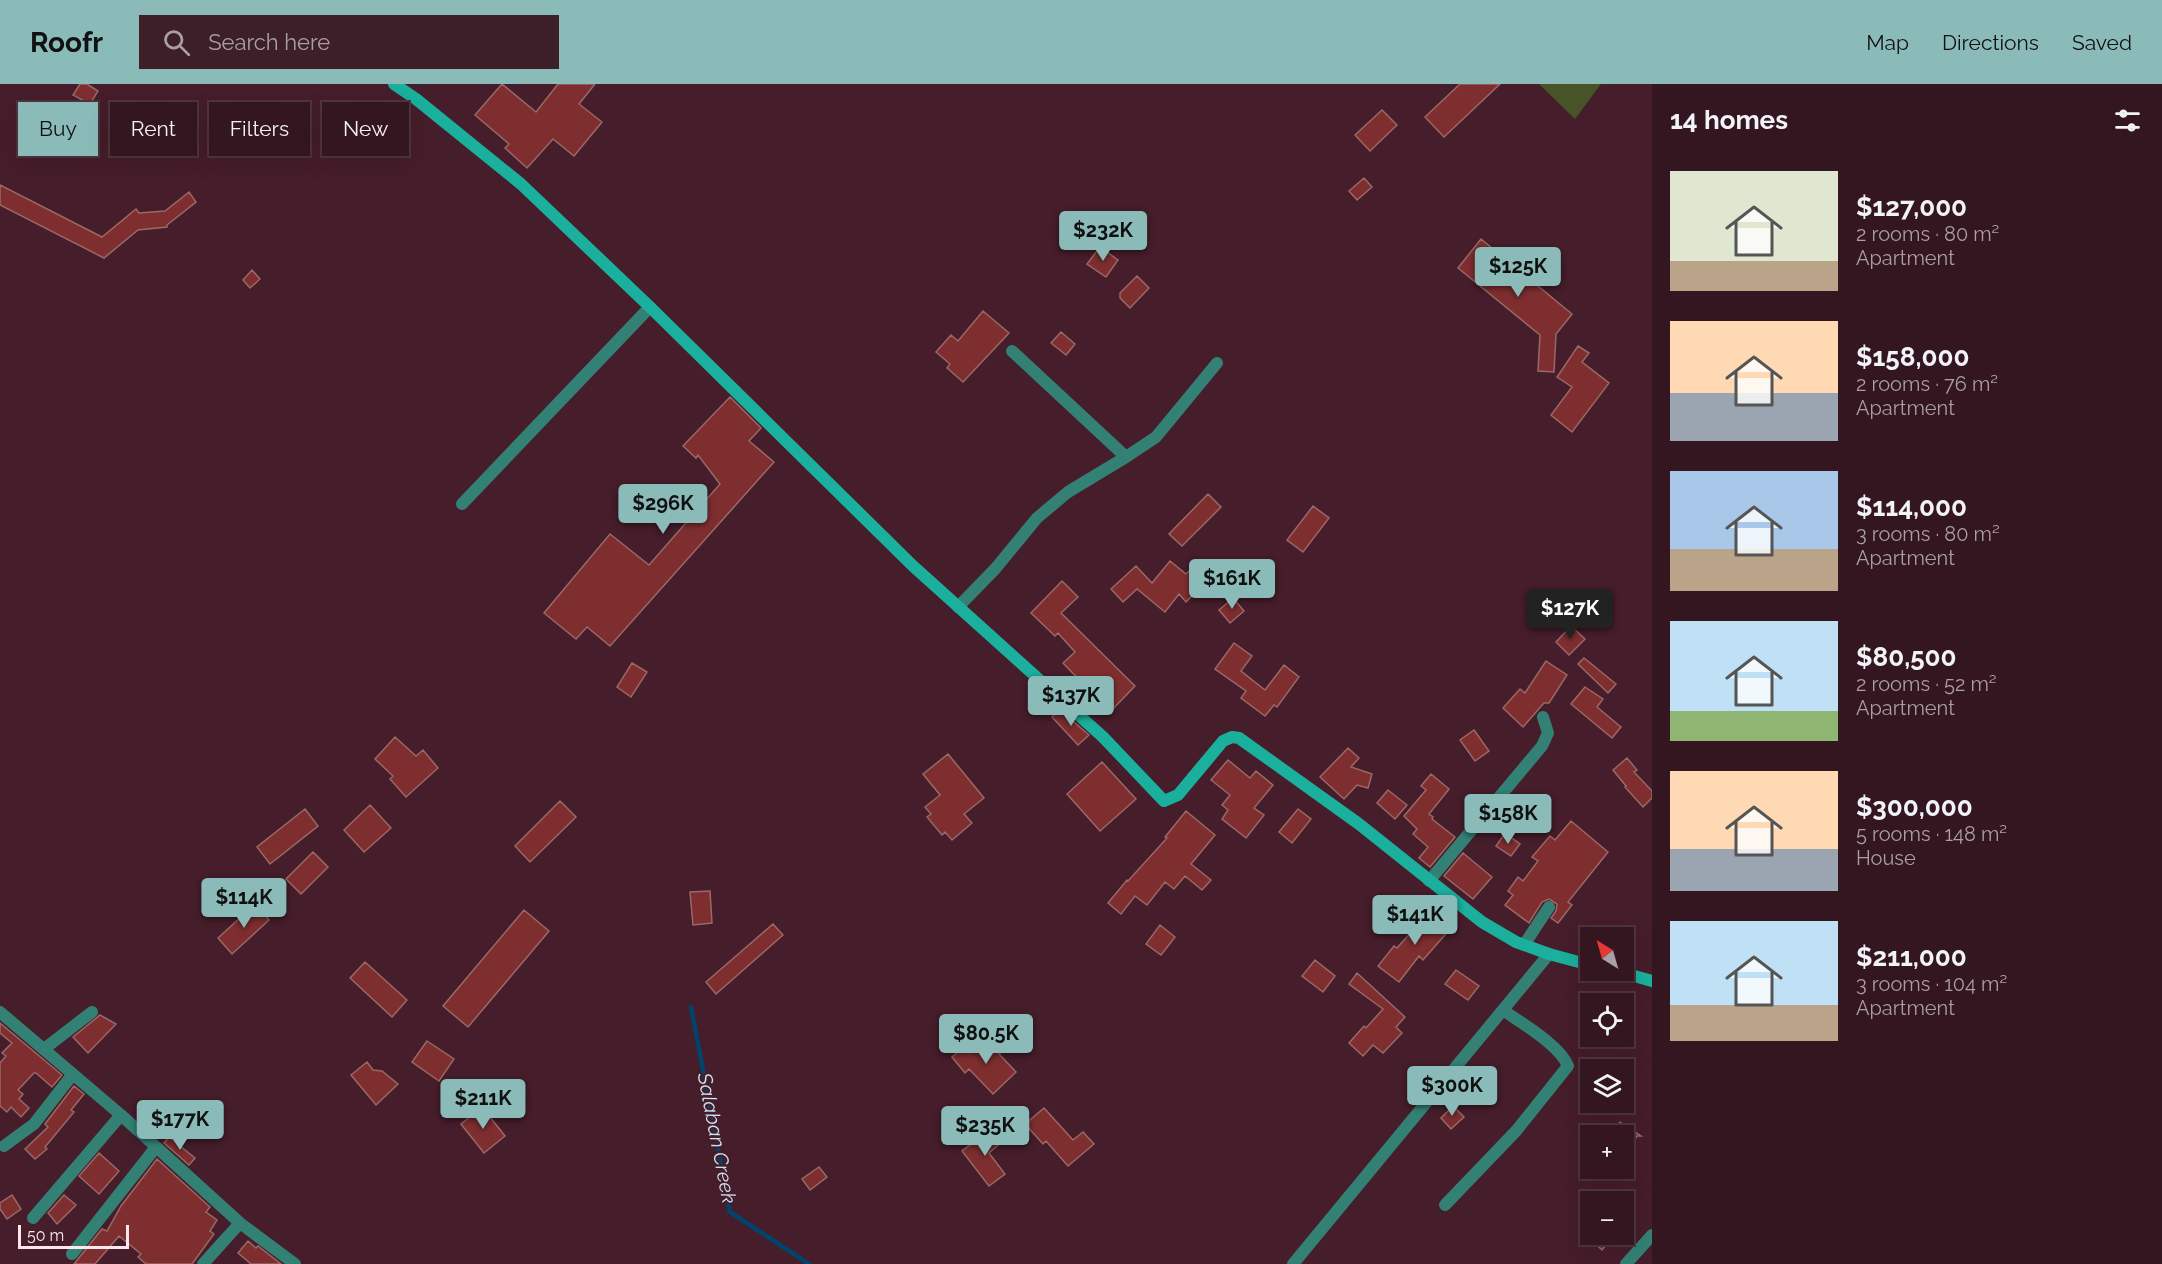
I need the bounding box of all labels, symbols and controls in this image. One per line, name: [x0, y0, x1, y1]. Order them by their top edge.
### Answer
search box: [139, 15, 559, 69]
text: Roofr: [30, 26, 103, 59]
icon: search: [160, 26, 193, 59]
text: Search here: [208, 29, 330, 55]
text: Map: [1866, 30, 1909, 55]
text: Directions: [1942, 30, 2039, 55]
text: Saved: [2072, 30, 2132, 55]
chip: Buy: [18, 102, 98, 156]
chip: Rent: [110, 102, 197, 156]
chip: Filters: [209, 102, 310, 156]
chip: New: [322, 102, 409, 156]
icon: filters: [2111, 104, 2144, 137]
text: 14 homes: [1670, 105, 1788, 135]
text: $127,000: [1856, 192, 1967, 222]
icon: home: [1718, 195, 1790, 267]
pin: $232K: [1061, 211, 1145, 262]
text: $232K: [1073, 218, 1133, 242]
text: 2 rooms · 80 m²: [1856, 222, 1999, 246]
text: Apartment: [1856, 246, 1955, 270]
pin: $125K: [1476, 247, 1560, 298]
text: $125K: [1489, 254, 1547, 278]
text: $158,000: [1856, 342, 1969, 372]
icon: home: [1718, 345, 1790, 417]
text: 2 rooms · 76 m²: [1856, 372, 1998, 396]
text: Apartment: [1856, 396, 1955, 420]
pin: $296K: [621, 484, 705, 535]
text: $296K: [632, 491, 694, 515]
text: $114,000: [1856, 492, 1967, 522]
icon: home: [1718, 495, 1790, 567]
text: 3 rooms · 80 m²: [1856, 522, 2000, 546]
text: Apartment: [1856, 546, 1955, 570]
pin: $161K: [1190, 559, 1274, 610]
text: $161K: [1203, 566, 1261, 590]
pin: $127K: [1528, 589, 1612, 640]
text: $127K: [1541, 596, 1599, 620]
text: $80,500: [1856, 642, 1957, 672]
icon: home: [1718, 645, 1790, 717]
text: 2 rooms · 52 m²: [1856, 672, 1997, 696]
pin: $137K: [1029, 676, 1113, 727]
text: $137K: [1042, 683, 1100, 707]
text: Apartment: [1856, 696, 1955, 720]
text: $300,000: [1856, 792, 1973, 822]
pin: $158K: [1466, 794, 1550, 845]
icon: home: [1718, 795, 1790, 867]
text: $158K: [1478, 801, 1538, 825]
text: 5 rooms · 148 m²: [1856, 822, 2007, 846]
text: House: [1856, 846, 1916, 870]
pin: $114K: [202, 878, 286, 929]
text: $114K: [215, 885, 273, 909]
pin: $141K: [1373, 895, 1457, 946]
text: $141K: [1386, 902, 1444, 926]
north arrow: [1580, 927, 1634, 981]
map controls: [1580, 927, 1634, 1245]
text: $211,000: [1856, 942, 1967, 972]
icon: home: [1718, 945, 1790, 1017]
text: 3 rooms · 104 m²: [1856, 972, 2007, 996]
button: locate: [1580, 993, 1634, 1047]
text: Apartment: [1856, 996, 1955, 1020]
pin: $80.5K: [937, 1014, 1035, 1065]
text: $80.5K: [953, 1021, 1019, 1045]
button: layers: [1580, 1059, 1634, 1113]
pin: $300K: [1410, 1066, 1494, 1117]
water label: Salaban Creek: [692, 1070, 741, 1206]
text: $300K: [1421, 1073, 1483, 1097]
pin: $211K: [441, 1079, 525, 1130]
text: $211K: [454, 1086, 512, 1110]
pin: $177K: [138, 1100, 222, 1151]
pin: $235K: [943, 1106, 1027, 1157]
text: $177K: [151, 1107, 209, 1131]
text: $235K: [955, 1113, 1015, 1137]
button: +: [1580, 1125, 1634, 1179]
button: −: [1580, 1191, 1634, 1245]
scale bar: [18, 1222, 129, 1250]
text: 50 m: [27, 1226, 64, 1245]

